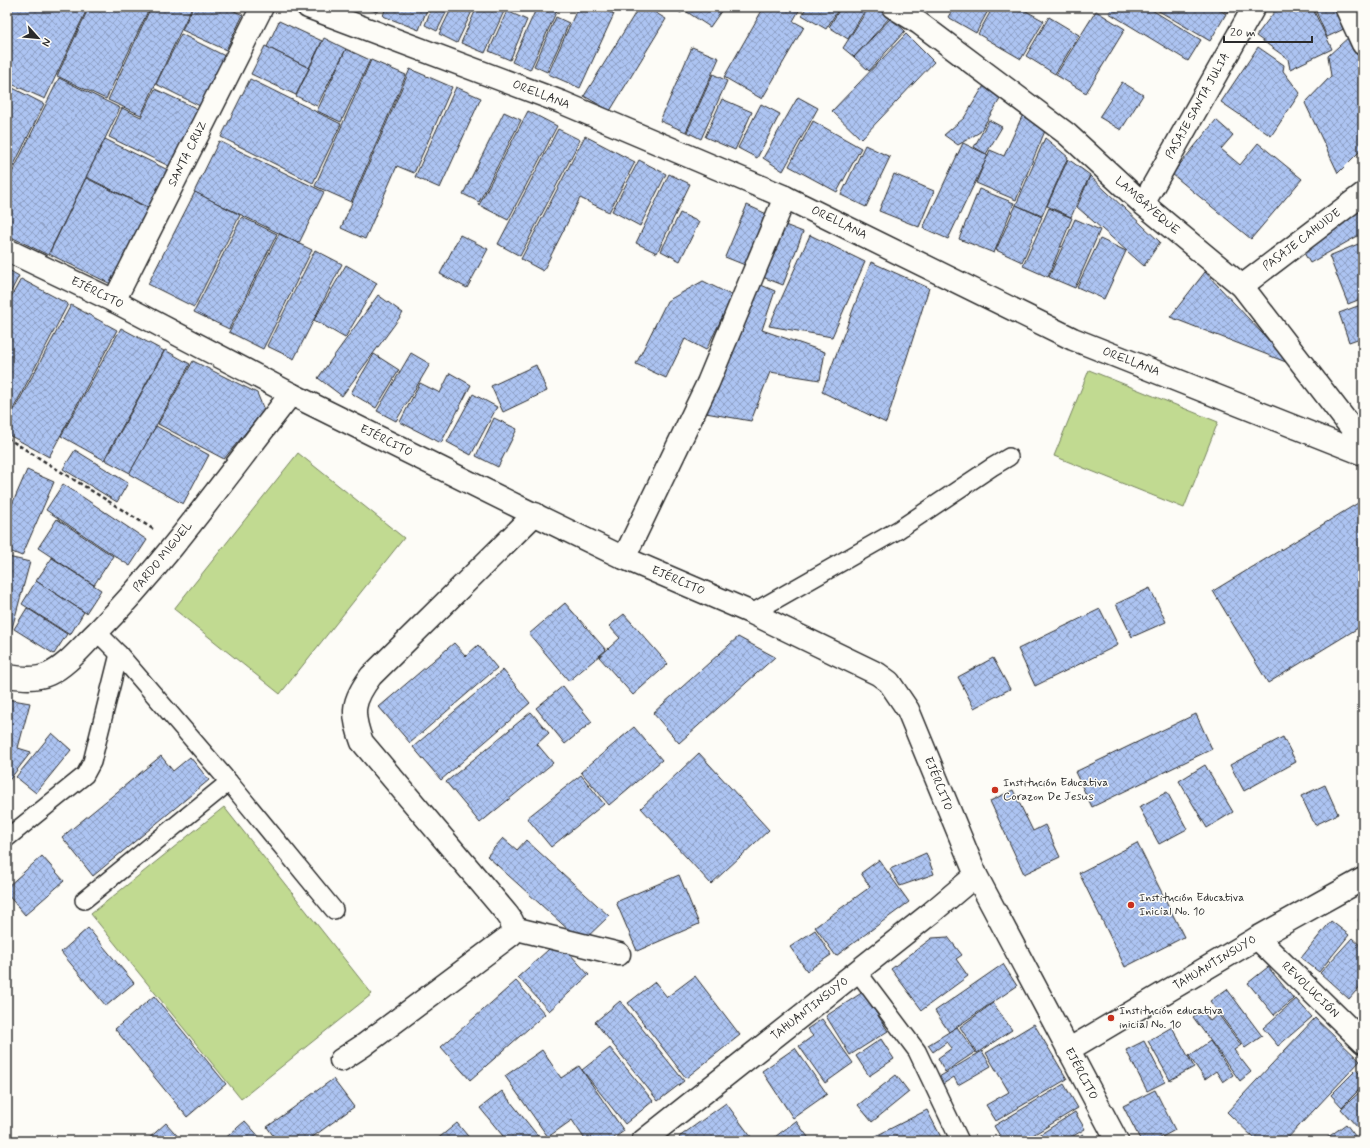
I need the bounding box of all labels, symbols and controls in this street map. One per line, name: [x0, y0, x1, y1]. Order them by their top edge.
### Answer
north arrow: [18, 18, 58, 58]
scale bar: [1224, 18, 1312, 44]
text: 20 m: [1230, 25, 1256, 41]
text: N: [38, 36, 54, 49]
street label: PASAJE SANTA JULIA: [1162, 50, 1234, 162]
street label: ORELLANA: [510, 77, 572, 113]
street label: SANTA CRUZ: [165, 118, 212, 190]
street label: LAMBAYEQUE: [1111, 173, 1183, 239]
street label: ORELLANA: [808, 203, 870, 243]
street label: PASAJE CAHUIDE: [1260, 205, 1344, 275]
street label: EJÉRCITO: [68, 273, 126, 313]
street label: ORELLANA: [1100, 344, 1162, 380]
street label: EJÉRCITO: [357, 421, 415, 461]
street label: PARDO MIGUEL: [130, 519, 196, 595]
street label: EJÉRCITO: [649, 563, 707, 600]
street label: EJÉRCITO: [920, 755, 956, 813]
place label: Institución Educativa Corazon De Jesus: [1003, 775, 1108, 805]
marker: Institución Educativa Corazon De Jesus: [990, 785, 1000, 795]
place label: Institución Educativa Inicial No. 10: [1139, 890, 1244, 920]
marker: Institución Educativa Inicial No. 10: [1126, 900, 1136, 910]
street label: TAHUANTINSUYO: [1170, 932, 1260, 994]
street label: REVOLUCIÓN: [1278, 958, 1342, 1022]
street label: TAHUANTINSUYO: [768, 974, 852, 1044]
place label: Institución educativa inicial No. 10: [1119, 1003, 1223, 1033]
marker: Institución educativa inicial No. 10: [1106, 1013, 1116, 1023]
street label: EJÉRCITO: [1061, 1045, 1101, 1103]

